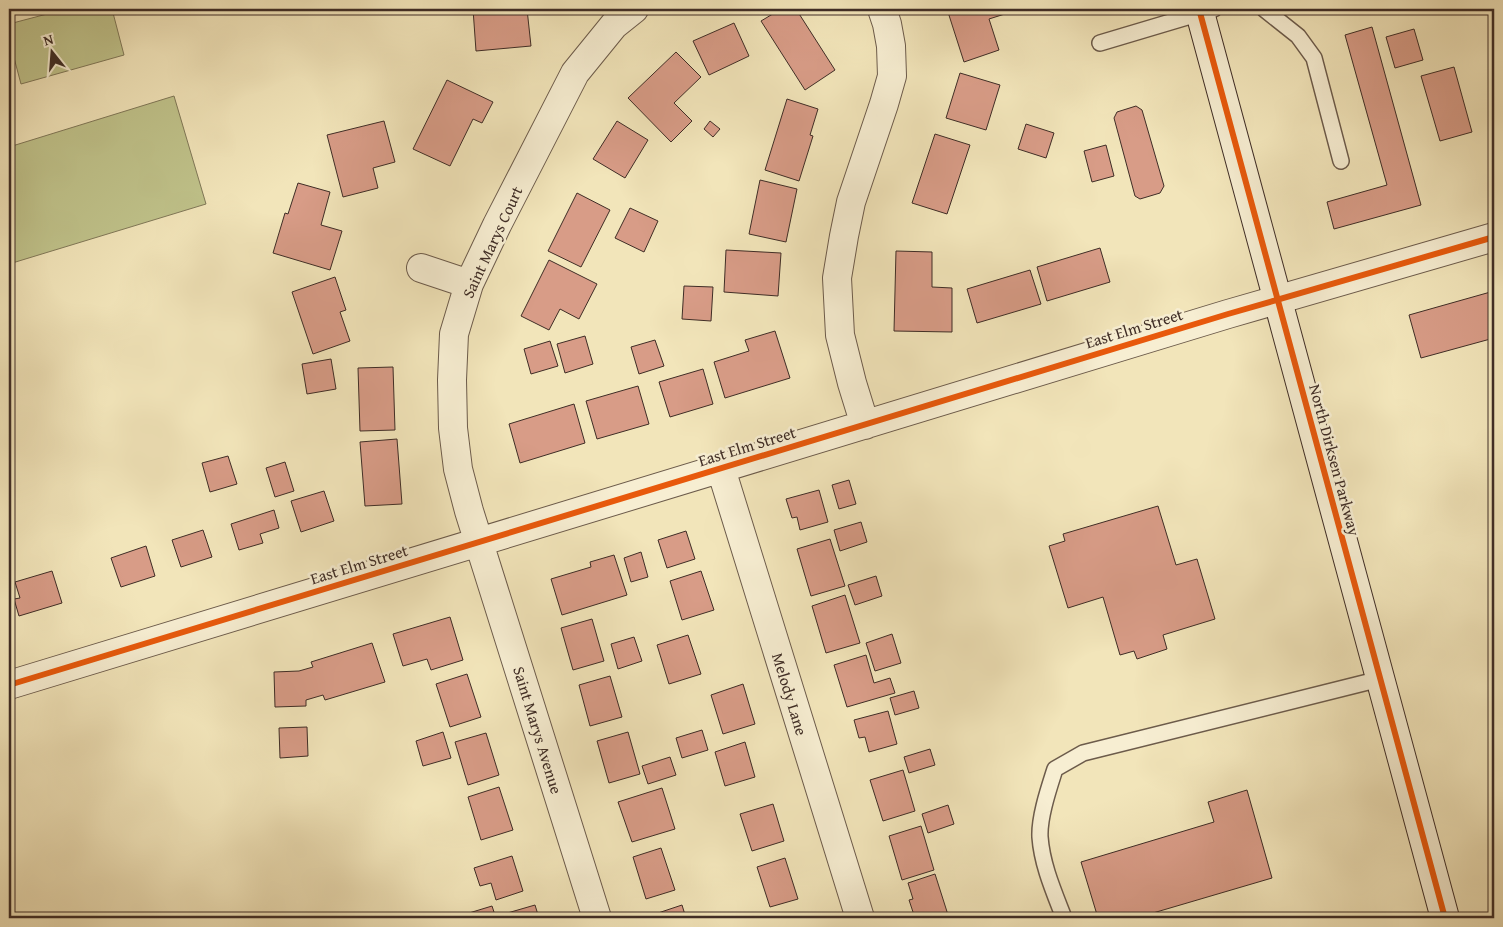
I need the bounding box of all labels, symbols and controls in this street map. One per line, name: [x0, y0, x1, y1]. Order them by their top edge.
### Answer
north arrow: [28, 28, 78, 78]
text: N: [41, 28, 56, 50]
street label: Saint Marys Court: [456, 182, 529, 302]
street label: East Elm Street: [1082, 302, 1186, 354]
street label: North Dirksen Parkway: [1303, 381, 1367, 539]
street label: East Elm Street: [695, 420, 799, 472]
street label: East Elm Street: [307, 538, 411, 590]
street label: Melody Lane: [766, 650, 814, 738]
street label: Saint Marys Avenue: [507, 663, 569, 797]

